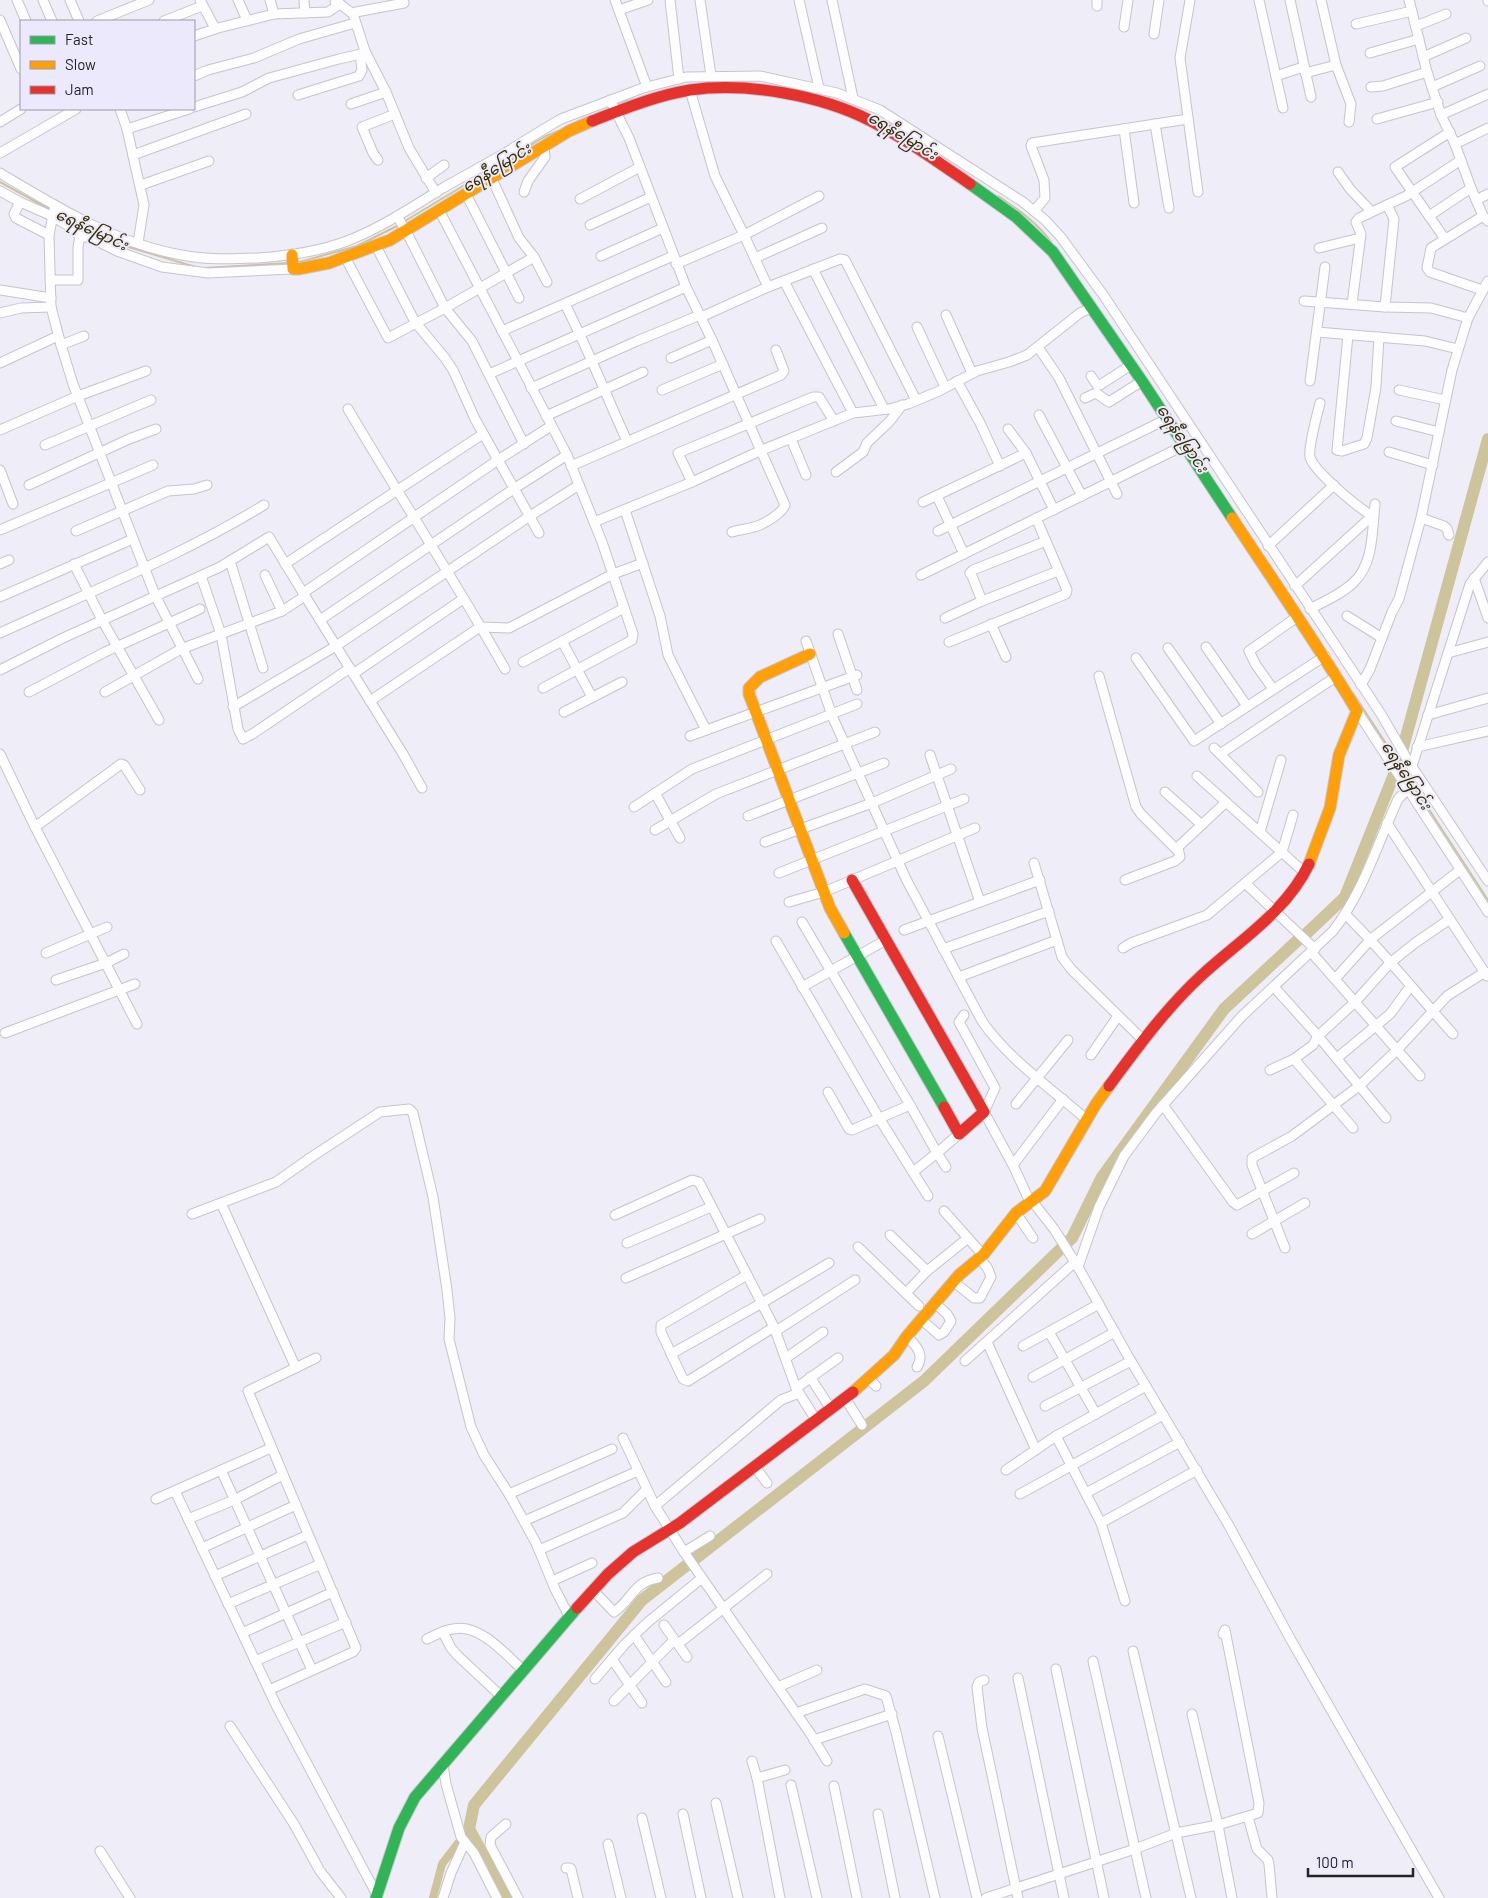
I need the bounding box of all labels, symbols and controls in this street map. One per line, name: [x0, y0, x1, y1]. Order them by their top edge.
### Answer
legend: [20, 20, 195, 110]
text: Fast: [65, 30, 93, 48]
text: Slow: [65, 55, 96, 73]
text: Jam: [65, 80, 94, 98]
water label: ရေနီမြောင်း: [863, 106, 943, 168]
water label: ရေနီမြောင်း: [457, 136, 538, 199]
water label: ရေနီမြောင်း: [51, 203, 133, 259]
water label: ရေနီမြောင်း: [1150, 400, 1215, 479]
water label: ရေနီမြောင်း: [1374, 736, 1438, 816]
scale bar: [1308, 1846, 1413, 1878]
text: 100 m: [1316, 1853, 1354, 1871]

